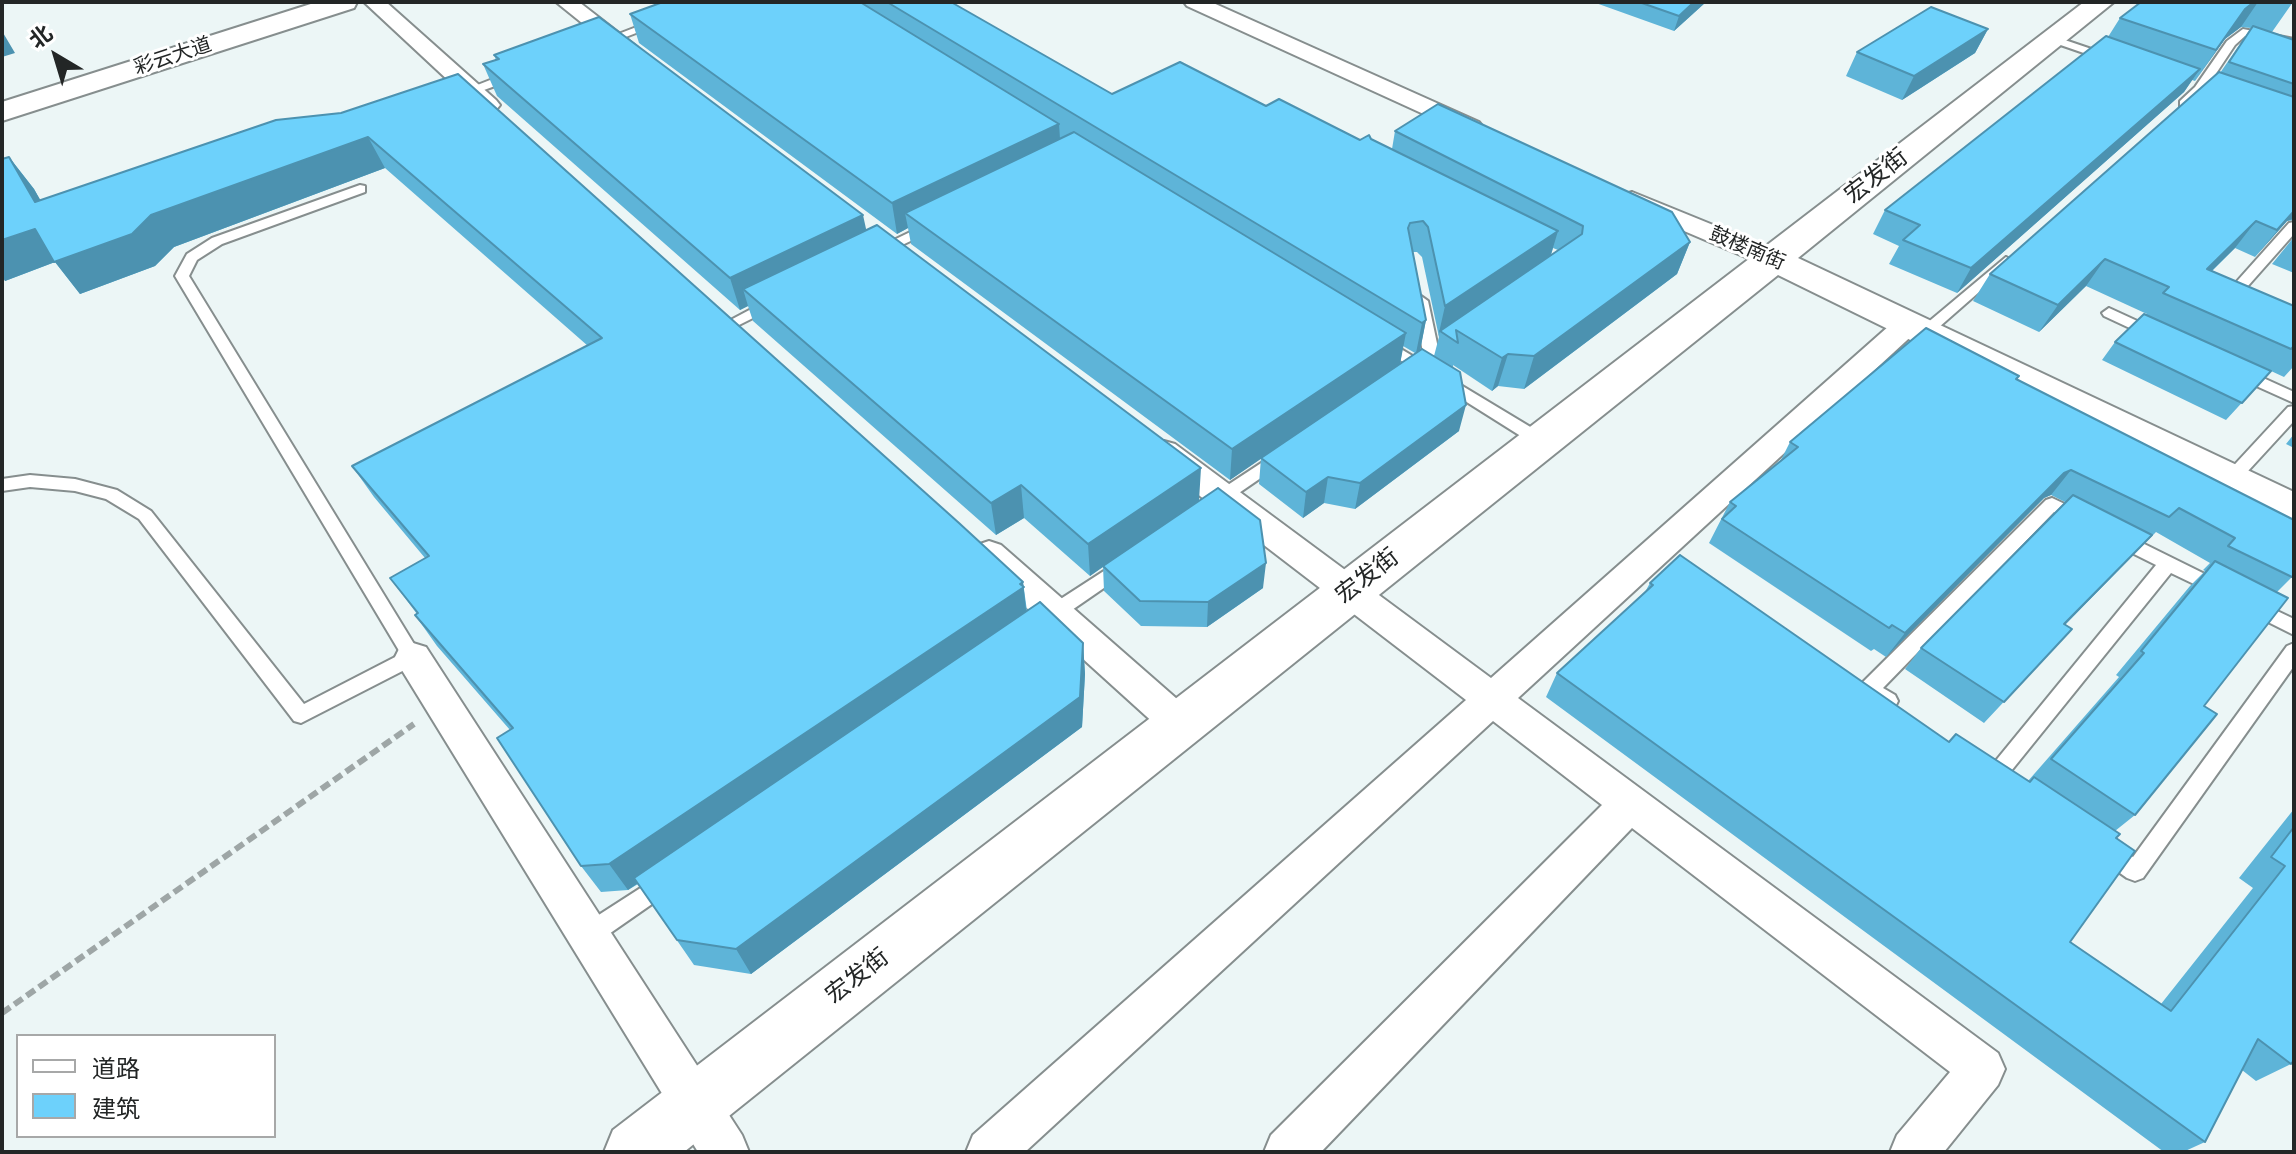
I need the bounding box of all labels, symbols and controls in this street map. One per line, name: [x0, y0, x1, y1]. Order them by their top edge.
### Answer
north arrow: [16, 16, 96, 96]
text: 北: [25, 20, 58, 54]
street label: 彩云大道: [131, 33, 215, 81]
street label: 宏发街: [1840, 143, 1914, 211]
street label: 鼓楼南街: [1705, 222, 1789, 276]
street label: 宏发街: [1331, 543, 1405, 611]
street label: 宏发街: [821, 943, 895, 1011]
legend: [16, 1034, 276, 1138]
text: 道路: [92, 1055, 140, 1084]
text: 建筑: [92, 1095, 140, 1124]

